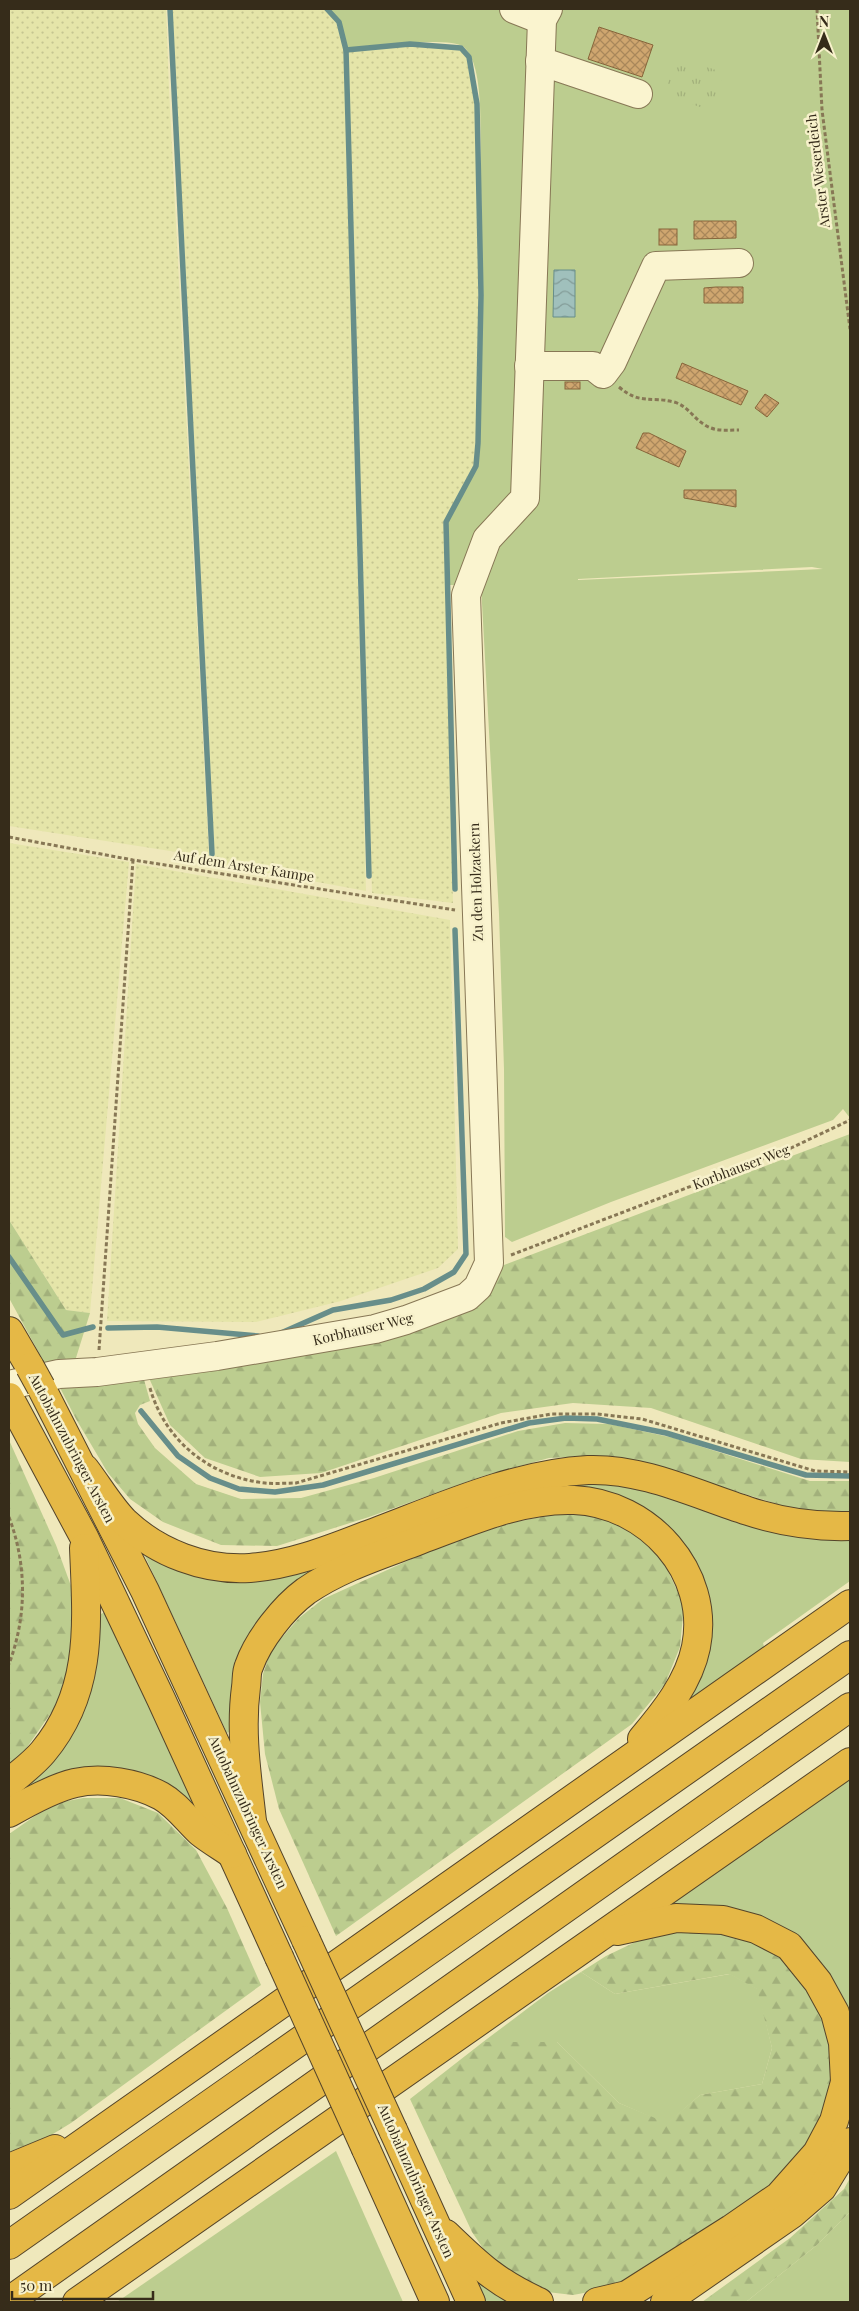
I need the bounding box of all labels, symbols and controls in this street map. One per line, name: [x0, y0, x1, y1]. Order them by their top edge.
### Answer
north arrow: [799, 10, 849, 60]
text: N: [819, 12, 829, 31]
street label: Arster Weserdeich: [801, 112, 834, 230]
street label: Zu den Holzackern: [464, 822, 487, 941]
street label: Auf dem Arster Kampe: [172, 845, 316, 886]
street label: Korbhauser Weg: [690, 1139, 793, 1194]
street label: Korbhauser Weg: [311, 1308, 415, 1349]
street label: Autobahnzubringer Arsten: [24, 1369, 120, 1526]
street label: Autobahnzubringer Arsten: [204, 1731, 293, 1892]
street label: Autobahnzubringer Arsten: [373, 2100, 459, 2261]
scale bar: [12, 2268, 154, 2300]
text: 50 m: [20, 2275, 53, 2295]

